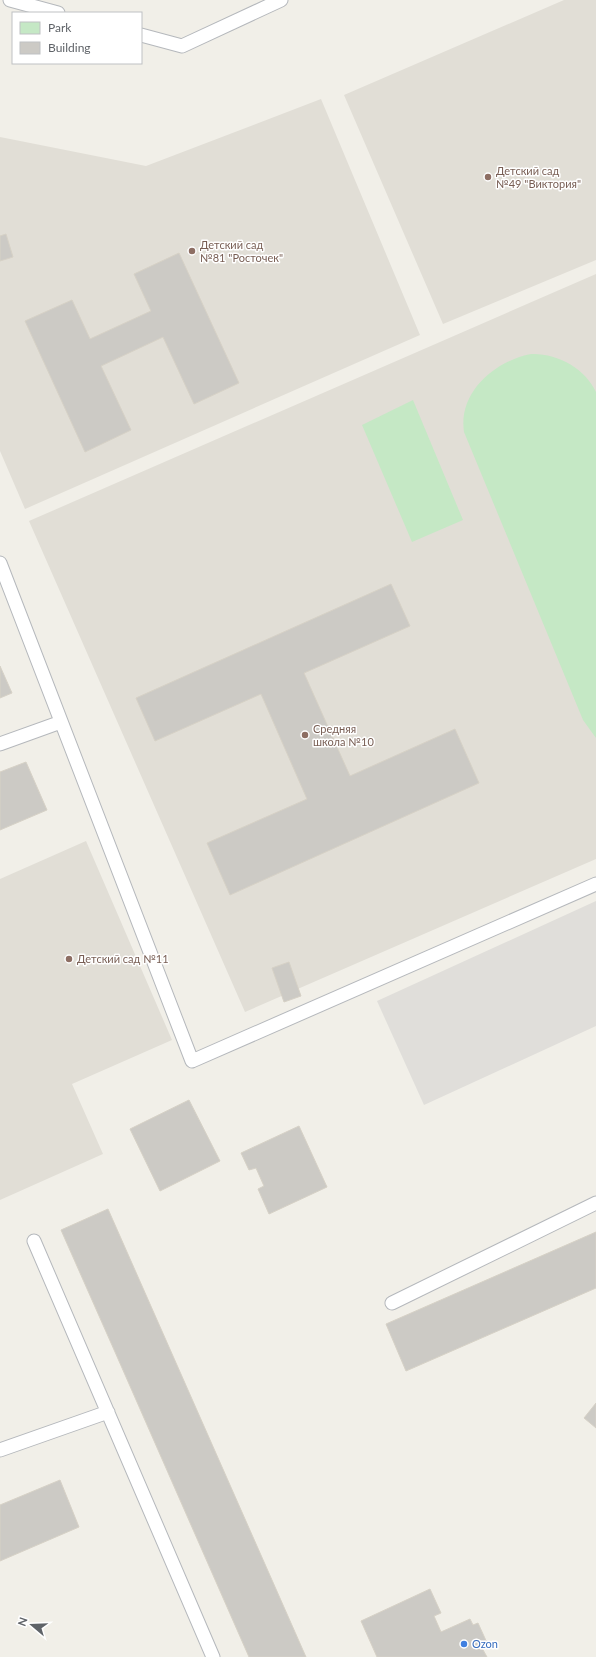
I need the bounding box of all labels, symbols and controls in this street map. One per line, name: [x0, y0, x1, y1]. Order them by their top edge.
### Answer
legend: [12, 12, 142, 64]
text: Park: [48, 20, 72, 35]
text: Building: [48, 40, 91, 55]
place label: Детский сад №49 "Виктория": [496, 164, 581, 190]
marker: Детский сад №49 "Виктория": [483, 172, 493, 182]
place label: Детский сад №81 "Росточек": [200, 238, 283, 264]
marker: Детский сад №81 "Росточек": [187, 246, 197, 256]
place label: Средняя школа №10: [313, 722, 374, 748]
marker: Средняя школа №10: [300, 730, 310, 740]
place label: Детский сад №11: [77, 952, 169, 965]
marker: Детский сад №11: [64, 954, 74, 964]
north arrow: [12, 1605, 52, 1645]
text: N: [15, 1615, 30, 1628]
place label: Ozon: [472, 1637, 498, 1650]
marker: Ozon: [459, 1639, 469, 1649]

